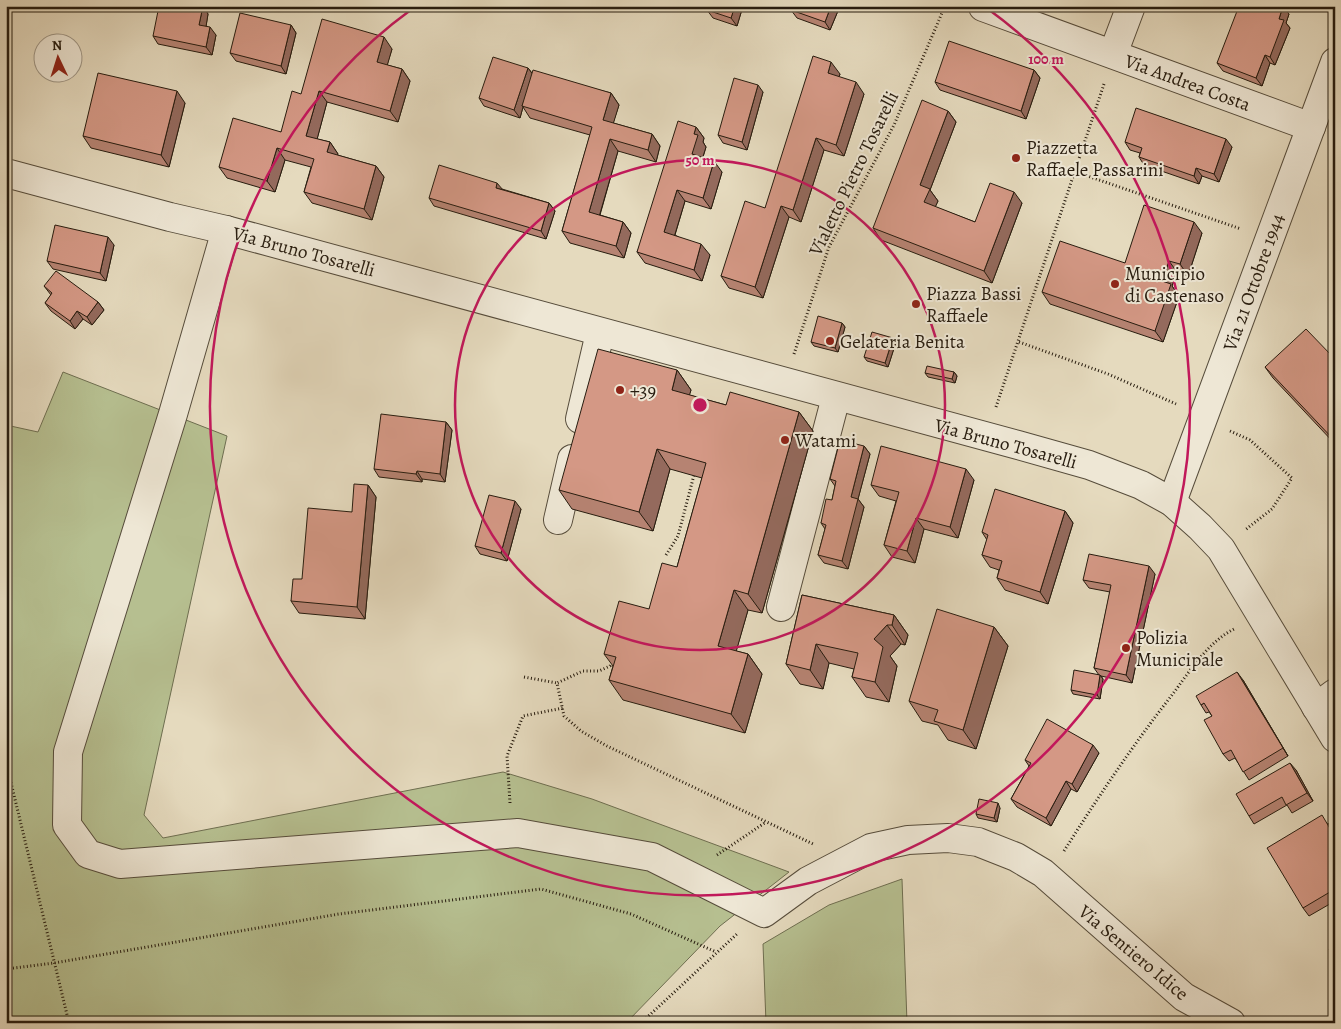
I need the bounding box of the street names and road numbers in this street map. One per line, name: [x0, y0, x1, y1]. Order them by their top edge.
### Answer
street label: Via Andrea Costa: [1120, 48, 1254, 118]
street label: Vialetto Pietro Tosarelli: [802, 87, 905, 261]
street label: Via 21 Ottobre 1944: [1217, 210, 1291, 356]
street label: Via Bruno Tosarelli: [229, 220, 378, 283]
street label: Via Bruno Tosarelli: [931, 412, 1080, 475]
street label: Via Sentiero Idice: [1072, 898, 1194, 1006]

